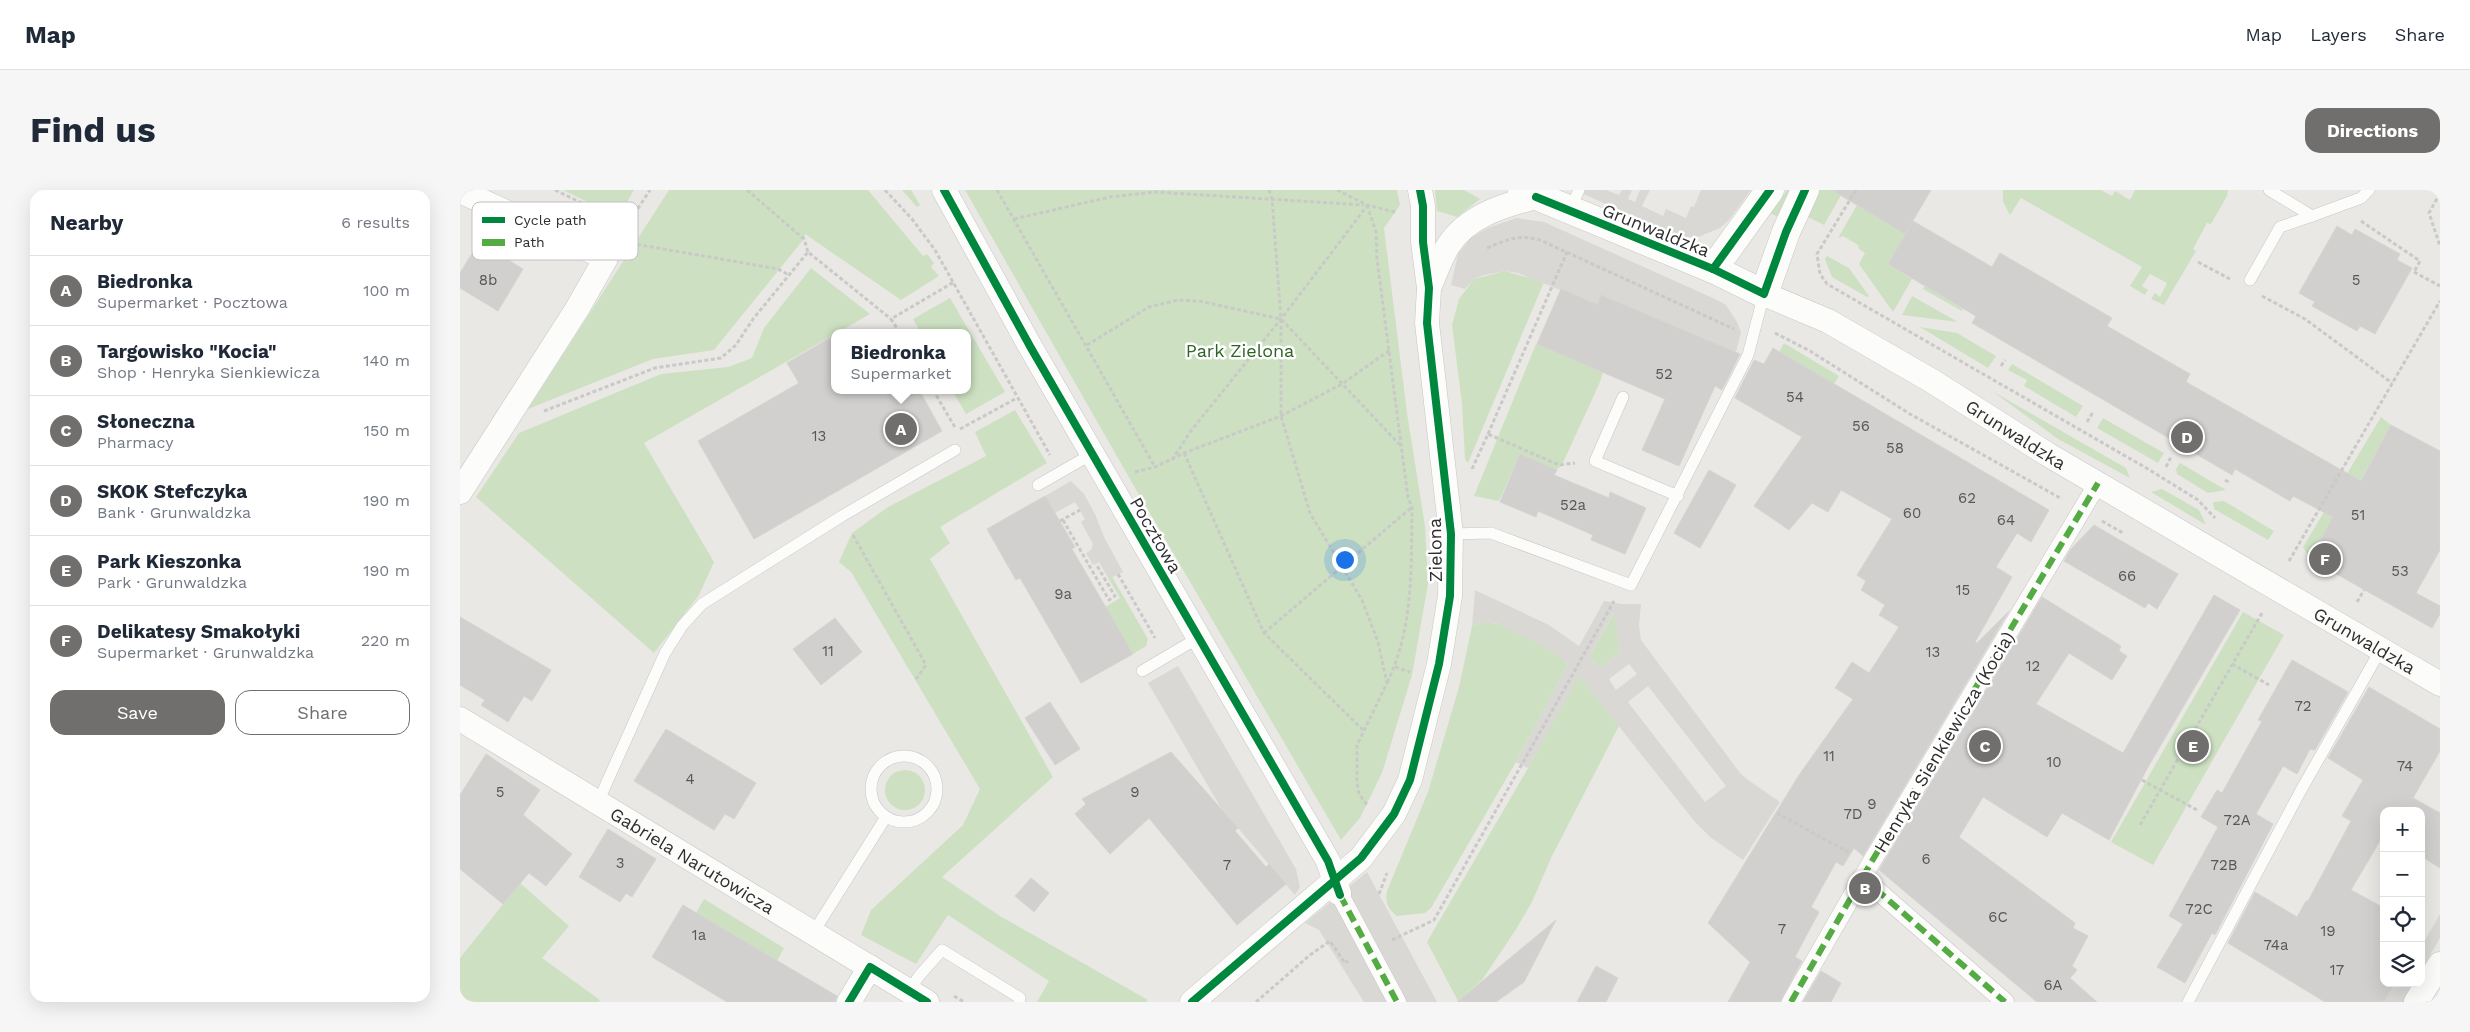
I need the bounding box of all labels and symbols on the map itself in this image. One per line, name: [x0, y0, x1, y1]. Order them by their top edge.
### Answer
street label: Grunwaldzka: [1599, 199, 1713, 261]
legend: [472, 202, 638, 260]
text: Cycle path: [514, 212, 587, 228]
text: Path: [514, 234, 545, 250]
house number: 8b: [479, 271, 497, 289]
house number: 5: [2352, 271, 2360, 289]
park label: Park Zielona: [1186, 340, 1294, 361]
house number: 52: [1655, 365, 1673, 383]
house number: 54: [1786, 388, 1804, 406]
street label: Grunwaldzka: [1962, 395, 2070, 473]
pin: A: [885, 410, 917, 448]
house number: 56: [1852, 417, 1870, 435]
pin: D: [2171, 418, 2203, 456]
house number: 13: [812, 427, 826, 445]
house number: 58: [1886, 439, 1904, 457]
house number: 62: [1958, 489, 1976, 507]
street label: Pocztowa: [1126, 493, 1186, 577]
house number: 52a: [1560, 496, 1586, 514]
house number: 60: [1903, 504, 1921, 522]
house number: 51: [2351, 506, 2365, 524]
house number: 64: [1997, 511, 2015, 529]
street label: Zielona: [1424, 518, 1446, 582]
pin: F: [2309, 540, 2341, 578]
your location: [1332, 547, 1358, 573]
house number: 53: [2391, 562, 2409, 580]
house number: 66: [2118, 567, 2136, 585]
house number: 15: [1956, 581, 1970, 599]
house number: 9a: [1054, 585, 1072, 603]
street label: Grunwaldzka: [2310, 602, 2419, 678]
street label: Henryka Sienkiewicza (Kocia): [1870, 628, 2018, 856]
house number: 11: [822, 642, 834, 660]
house number: 13: [1926, 643, 1940, 661]
house number: 12: [2026, 657, 2040, 675]
house number: 72: [2294, 697, 2312, 715]
pin: C: [1969, 727, 2001, 765]
pin: E: [2177, 727, 2209, 765]
house number: 11: [1823, 747, 1835, 765]
house number: 10: [2046, 753, 2062, 771]
house number: 74: [2397, 757, 2413, 775]
house number: 4: [685, 770, 695, 788]
house number: 5: [496, 783, 504, 801]
house number: 9: [1130, 783, 1140, 801]
house number: 9: [1867, 795, 1877, 813]
street label: Gabriela Narutowicza: [607, 802, 779, 918]
house number: 7D: [1843, 805, 1863, 823]
house number: 72A: [2223, 811, 2251, 829]
house number: 6: [1921, 850, 1931, 868]
house number: 3: [616, 854, 624, 872]
house number: 7: [1223, 856, 1231, 874]
house number: 72B: [2211, 856, 2237, 874]
pin: B: [1849, 869, 1881, 907]
house number: 72C: [2185, 900, 2213, 918]
house number: 6C: [1988, 908, 2008, 926]
house number: 7: [1778, 920, 1786, 938]
house number: 19: [2320, 922, 2336, 940]
house number: 1a: [692, 926, 707, 944]
house number: 74a: [2263, 936, 2289, 954]
house number: 17: [2330, 961, 2344, 979]
house number: 6A: [2043, 976, 2063, 994]

